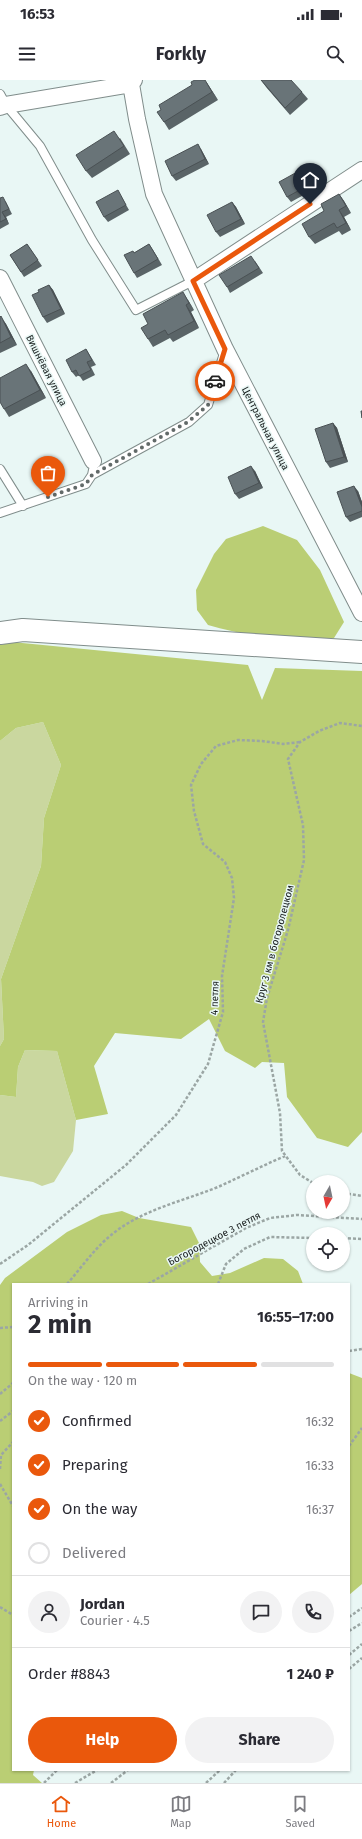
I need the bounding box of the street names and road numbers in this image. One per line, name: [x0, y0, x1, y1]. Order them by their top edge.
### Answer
street label: Вишнёвая улица: [23, 332, 70, 408]
street label: Центральная улица: [239, 385, 291, 472]
street label: Круг 3 км в богоролецком: [253, 883, 297, 1005]
street label: 4 петля: [208, 981, 222, 1015]
street label: Богородецкое 3 петля: [166, 1209, 263, 1268]

